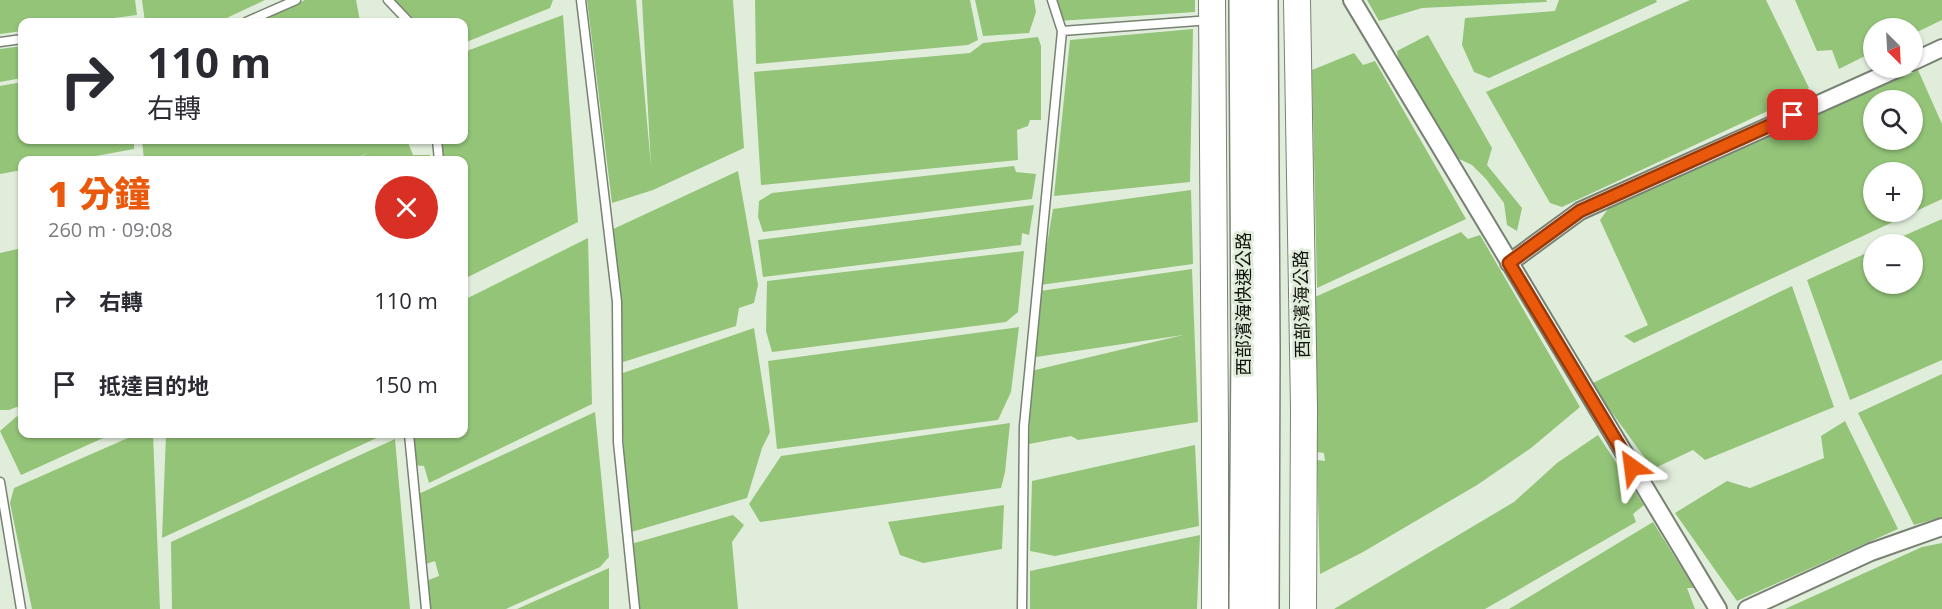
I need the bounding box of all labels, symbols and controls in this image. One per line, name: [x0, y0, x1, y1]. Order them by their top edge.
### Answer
north arrow: [1863, 18, 1923, 78]
map controls: [1863, 18, 1923, 294]
text: 110 m: [147, 33, 271, 90]
icon: right: [48, 42, 126, 120]
text: 右轉: [147, 89, 201, 126]
pin: [1767, 89, 1818, 140]
button: search: [1863, 90, 1923, 150]
icon: arrive: [1776, 98, 1809, 131]
button: +: [1863, 162, 1923, 222]
text: 1 分鐘: [48, 169, 150, 218]
button: close: [375, 176, 438, 239]
text: 260 m · 09:08: [48, 216, 173, 243]
street label: 西部濱海快速公路: [1231, 232, 1255, 376]
button: −: [1863, 234, 1923, 294]
street label: 西部濱海公路: [1288, 250, 1314, 358]
icon: right: [48, 284, 81, 317]
text: 110 m: [374, 285, 438, 315]
text: 右轉: [99, 286, 143, 316]
icon: arrive: [48, 368, 81, 401]
text: 150 m: [374, 369, 438, 399]
text: 抵達目的地: [99, 370, 209, 400]
position arrow: [1600, 435, 1664, 499]

